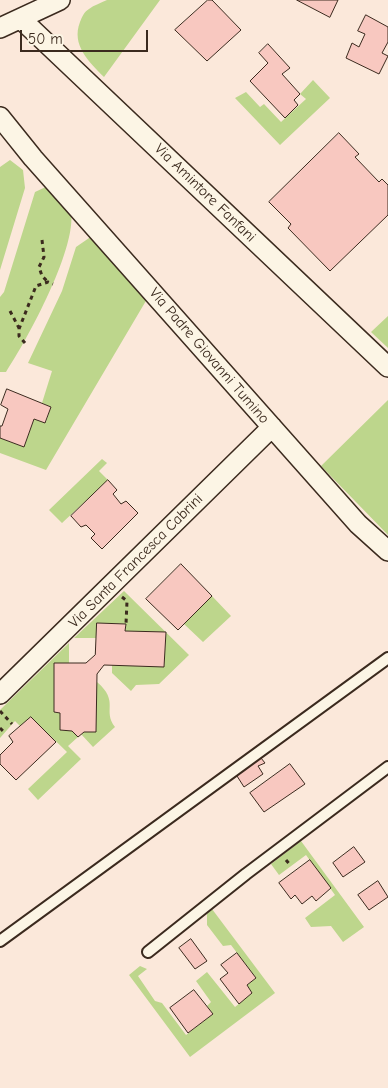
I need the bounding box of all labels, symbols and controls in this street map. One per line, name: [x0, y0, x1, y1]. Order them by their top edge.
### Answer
scale bar: [22, 20, 150, 52]
text: 50 m: [28, 30, 63, 48]
street label: Via Amintore Fanfani: [150, 140, 260, 246]
street label: Via Padre Giovanni Tumino: [145, 284, 273, 428]
street label: Via Santa Francesca Cabrini: [65, 490, 207, 632]

